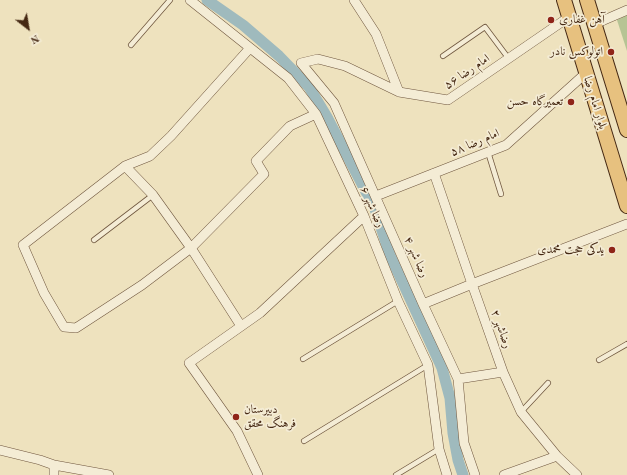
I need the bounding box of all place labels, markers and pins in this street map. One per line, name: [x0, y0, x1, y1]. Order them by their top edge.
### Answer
place label: آهن غفاری: [559, 13, 605, 27]
marker: آهن غفاری: [546, 15, 556, 25]
place label: اتولوکس نادر: [550, 45, 603, 59]
marker: اتولوکس نادر: [606, 47, 616, 57]
place label: تعمیرگاه حسن: [507, 95, 563, 109]
marker: تعمیرگاه حسن: [566, 97, 576, 107]
place label: یدکی حجت محمدی: [537, 243, 604, 257]
marker: یدکی حجت محمدی: [607, 245, 617, 255]
place label: دبیرستان فرهنگ محقق: [244, 403, 296, 431]
marker: دبیرستان فرهنگ محقق: [231, 412, 241, 422]

